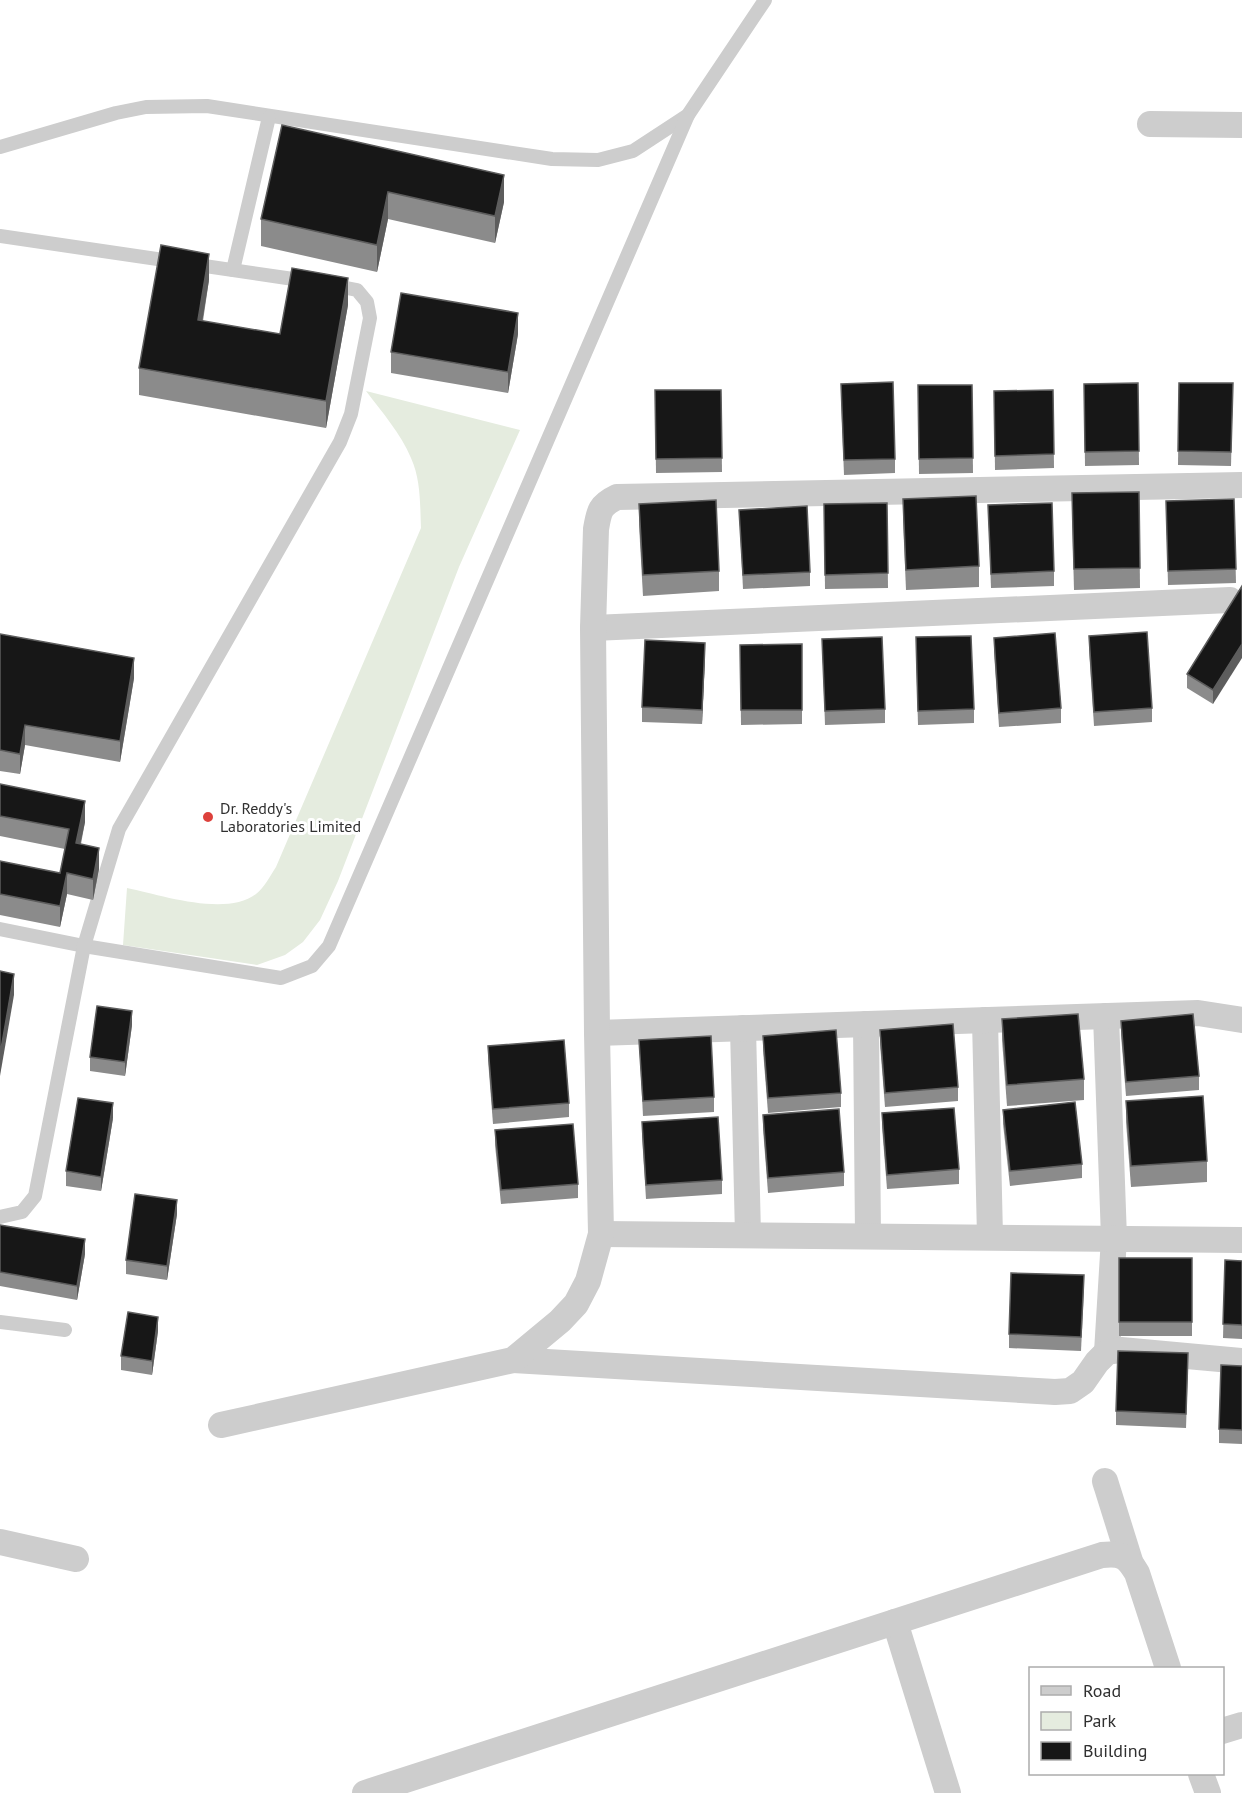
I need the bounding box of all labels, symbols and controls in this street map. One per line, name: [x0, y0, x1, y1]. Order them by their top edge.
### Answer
place label: Dr. Reddy's Laboratories Limited: [220, 798, 361, 836]
marker: Dr. Reddy's Laboratories Limited: [201, 810, 215, 824]
legend: [1029, 1667, 1224, 1775]
text: Road: [1083, 1679, 1121, 1702]
text: Park: [1083, 1709, 1116, 1732]
text: Building: [1083, 1739, 1147, 1762]

